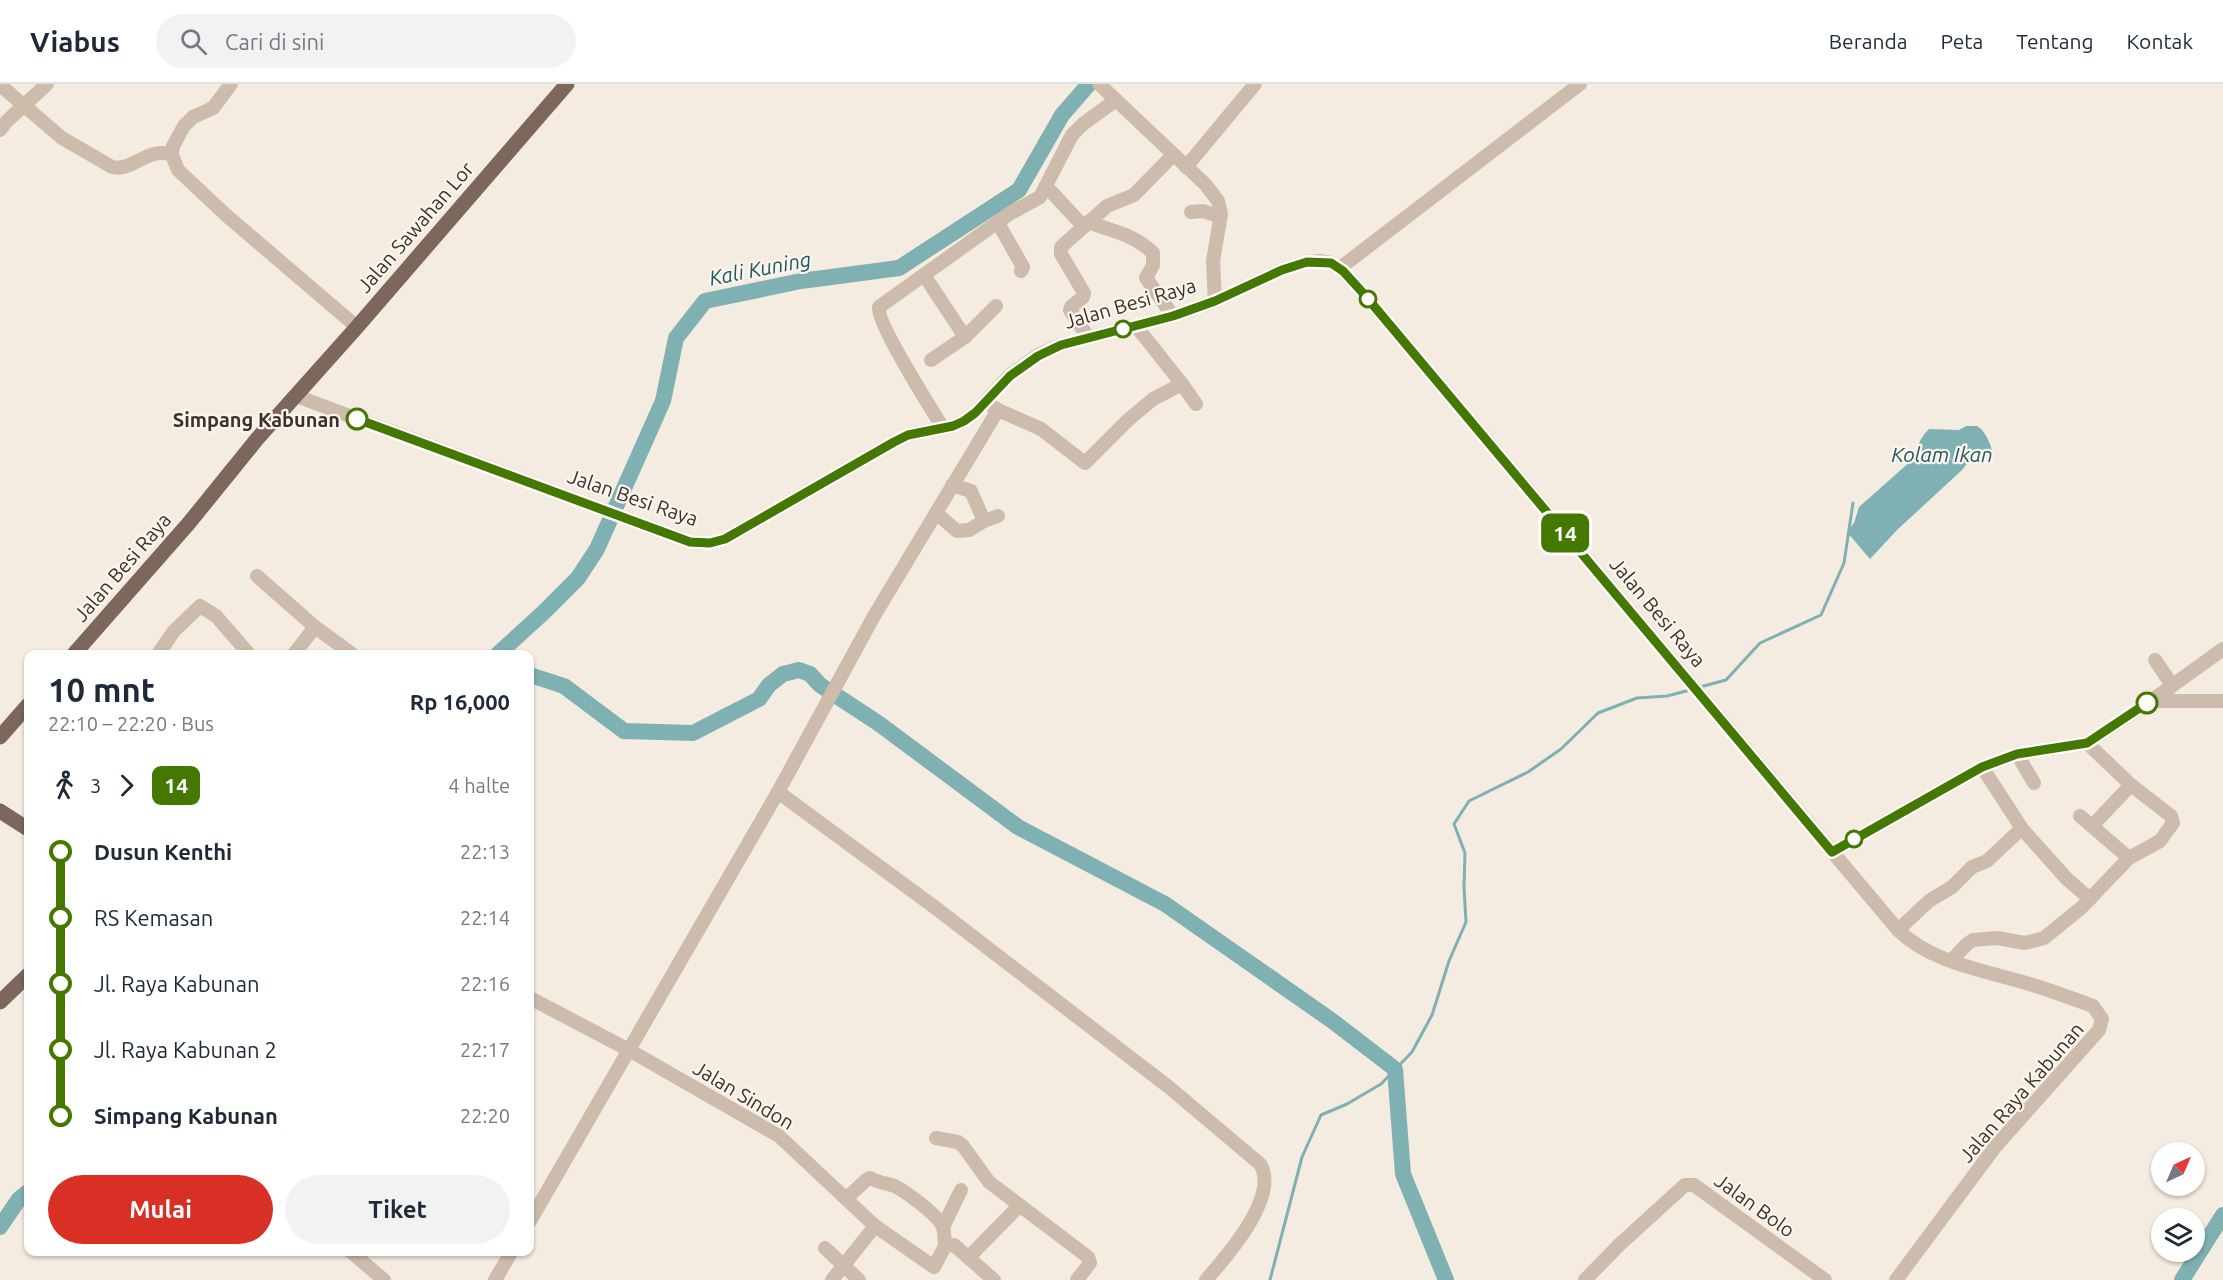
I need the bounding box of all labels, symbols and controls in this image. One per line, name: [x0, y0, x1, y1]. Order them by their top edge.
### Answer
search box: [156, 14, 576, 68]
icon: search: [177, 25, 210, 58]
text: Viabus: [30, 26, 120, 57]
text: Cari di sini: [225, 29, 324, 54]
text: Beranda: [1829, 29, 1908, 53]
text: Peta: [1941, 29, 1983, 53]
text: Tentang: [2016, 29, 2094, 53]
text: Kontak: [2127, 29, 2193, 53]
street label: Jalan Sawahan Lor: [352, 157, 478, 297]
water label: Kali Kuning: [707, 246, 813, 290]
street label: Jalan Besi Raya: [1061, 273, 1199, 333]
unlabelled marker: [1359, 290, 1377, 308]
unlabelled marker: [1114, 320, 1132, 338]
place label: Simpang Kabunan: [173, 408, 340, 431]
marker: Simpang Kabunan: [346, 408, 368, 430]
water label: Kolam Ikan: [1891, 442, 1993, 466]
street label: Jalan Besi Raya: [565, 464, 701, 530]
street label: Jalan Besi Raya: [69, 508, 175, 626]
line badge: 14: [1538, 514, 1592, 552]
text: 14: [1553, 521, 1577, 545]
street label: Jalan Besi Raya: [1605, 552, 1711, 672]
text: 10 mnt: [48, 671, 155, 708]
text: Rp 16,000: [410, 689, 510, 714]
unlabelled marker: [2136, 692, 2158, 714]
text: 22:10 – 22:20 · Bus: [48, 712, 214, 735]
icon: walk: [48, 769, 81, 802]
icon: forward: [110, 769, 143, 802]
text: 14: [164, 773, 188, 797]
text: 3: [90, 774, 101, 797]
text: 4 halte: [448, 774, 510, 797]
unlabelled marker: [1845, 830, 1863, 848]
text: Dusun Kenthi: [94, 839, 232, 864]
text: 22:13: [460, 840, 510, 863]
text: RS Kemasan: [94, 905, 213, 930]
text: 22:14: [460, 906, 510, 929]
text: Jl. Raya Kabunan: [94, 971, 260, 996]
text: 22:16: [460, 972, 510, 995]
street label: Jalan Raya Kabunan: [1954, 1017, 2088, 1167]
text: Jl. Raya Kabunan 2: [94, 1037, 277, 1062]
text: 22:17: [460, 1038, 510, 1061]
street label: Jalan Sindon: [690, 1056, 798, 1134]
text: Simpang Kabunan: [94, 1103, 278, 1128]
text: 22:20: [460, 1104, 510, 1127]
north arrow: [2151, 1142, 2205, 1196]
map controls: [2151, 1142, 2205, 1262]
street label: Jalan Bolo: [1711, 1168, 1799, 1242]
button: Mulai: [48, 1175, 273, 1244]
button: Tiket: [285, 1175, 510, 1244]
button: layers: [2151, 1208, 2205, 1262]

